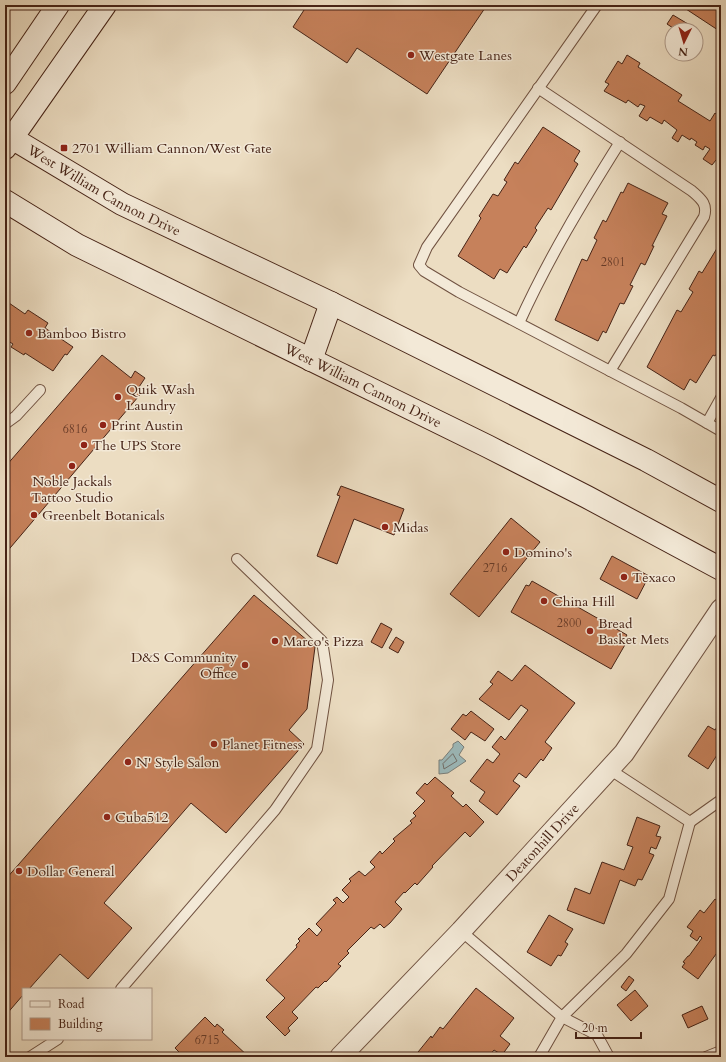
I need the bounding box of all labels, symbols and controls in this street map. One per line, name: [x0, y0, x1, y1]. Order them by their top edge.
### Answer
north arrow: [664, 22, 704, 62]
text: N: [677, 44, 689, 59]
place label: Westgate Lanes: [418, 46, 512, 65]
marker: Westgate Lanes: [406, 50, 416, 60]
place label: 2701 William Cannon/West Gate: [72, 139, 272, 158]
street label: West William Cannon Drive: [23, 140, 184, 240]
marker: 2701 William Cannon/West Gate: [59, 143, 69, 153]
house number: 2801: [601, 254, 625, 270]
place label: Bamboo Bistro: [37, 324, 126, 343]
marker: Bamboo Bistro: [24, 328, 34, 338]
street label: West William Cannon Drive: [280, 338, 445, 432]
place label: Quik Wash Laundry: [126, 380, 195, 415]
marker: Quik Wash Laundry: [113, 392, 123, 402]
place label: Print Austin: [111, 416, 183, 435]
marker: Print Austin: [98, 420, 108, 430]
house number: 6816: [63, 421, 87, 437]
place label: The UPS Store: [92, 436, 181, 455]
marker: The UPS Store: [79, 440, 89, 450]
marker: Noble Jackals Tattoo Studio: [67, 461, 77, 471]
place label: Noble Jackals Tattoo Studio: [31, 472, 113, 507]
place label: Greenbelt Botanicals: [42, 506, 165, 525]
marker: Greenbelt Botanicals: [29, 510, 39, 520]
place label: Midas: [393, 518, 429, 537]
marker: Midas: [380, 522, 390, 532]
place label: Domino's: [514, 543, 572, 562]
marker: Domino's: [501, 547, 511, 557]
house number: 2716: [483, 560, 507, 576]
place label: Texaco: [632, 568, 676, 587]
marker: Texaco: [619, 572, 629, 582]
place label: China Hill: [552, 592, 615, 611]
marker: China Hill: [539, 596, 549, 606]
place label: Bread Basket Mets: [598, 614, 669, 649]
house number: 2800: [557, 615, 581, 631]
marker: Bread Basket Mets: [585, 626, 595, 636]
place label: Marco's Pizza: [283, 632, 364, 651]
marker: Marco's Pizza: [270, 636, 280, 646]
place label: D&S Community Office: [131, 648, 238, 683]
marker: D&S Community Office: [240, 660, 250, 670]
place label: Planet Fitness: [222, 735, 303, 754]
marker: Planet Fitness: [209, 739, 219, 749]
place label: N' Style Salon: [136, 753, 220, 772]
marker: N' Style Salon: [123, 757, 133, 767]
street label: Deatonhill Drive: [501, 799, 583, 886]
place label: Cuba512: [115, 808, 168, 827]
marker: Cuba512: [102, 812, 112, 822]
place label: Dollar General: [27, 862, 115, 881]
marker: Dollar General: [14, 866, 24, 876]
legend: [22, 988, 152, 1040]
text: Road: [58, 996, 85, 1012]
scale bar: [576, 1014, 641, 1040]
text: Building: [58, 1016, 103, 1032]
text: 20 m: [582, 1020, 609, 1036]
house number: 6715: [195, 1032, 219, 1048]

